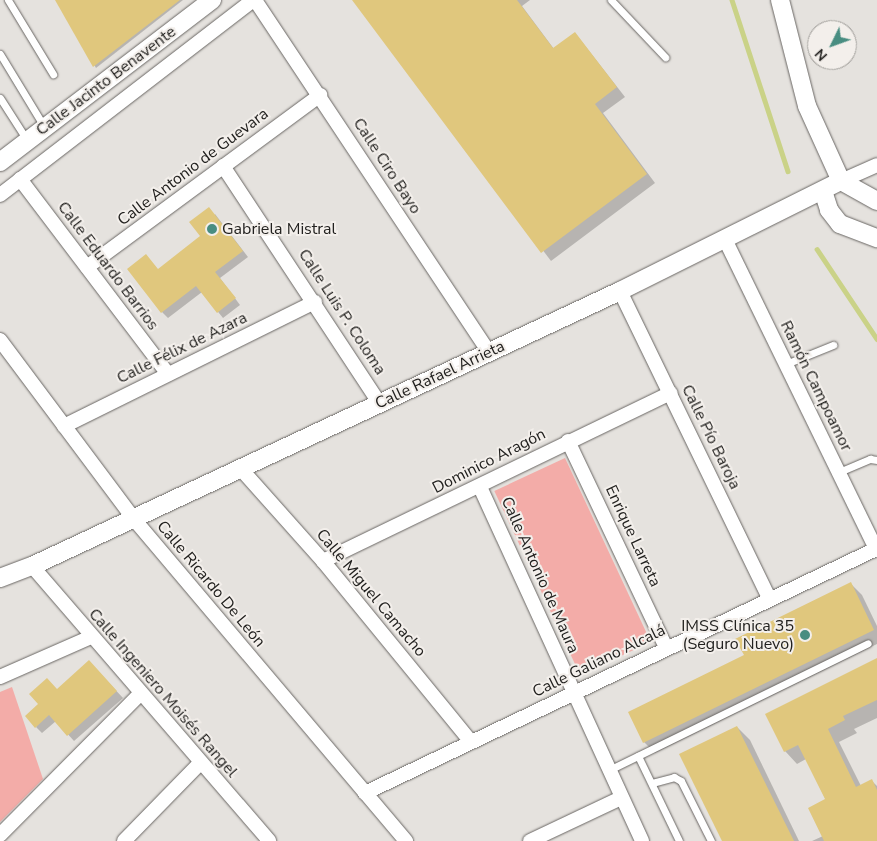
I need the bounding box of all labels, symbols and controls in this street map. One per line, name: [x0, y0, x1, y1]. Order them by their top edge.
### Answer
north arrow: [807, 20, 857, 70]
street label: Calle Jacinto Benavente: [32, 22, 180, 140]
text: N: [811, 44, 832, 65]
street label: Calle Antonio de Guevara: [114, 104, 272, 230]
street label: Calle Ciro Bayo: [349, 115, 425, 217]
street label: Calle Eduardo Barrios: [53, 198, 163, 334]
place label: Gabriela Mistral: [222, 219, 336, 239]
marker: Gabriela Mistral: [206, 223, 218, 235]
street label: Calle Luis P. Coloma: [294, 246, 390, 378]
street label: Calle Félix de Azara: [114, 308, 250, 388]
street label: Ramón Campoamor: [776, 318, 856, 454]
street label: Calle Rafael Arrieta: [372, 337, 508, 413]
street label: Calle Pío Baroja: [677, 382, 745, 492]
street label: Dominico Aragón: [429, 424, 549, 498]
street label: Enrique Larreta: [601, 482, 665, 590]
street label: Calle Antonio de Maura: [497, 494, 583, 656]
street label: Calle Ricardo De León: [153, 517, 269, 651]
street label: Calle Miguel Camacho: [312, 525, 430, 661]
street label: Calle Ingeniero Moisés Rangel: [85, 605, 241, 781]
place label: IMSS Clínica 35 (Seguro Nuevo): [681, 616, 794, 654]
street label: Calle Galiano Alcalá: [529, 620, 669, 702]
marker: IMSS Clínica 35 (Seguro Nuevo): [798, 628, 812, 642]

